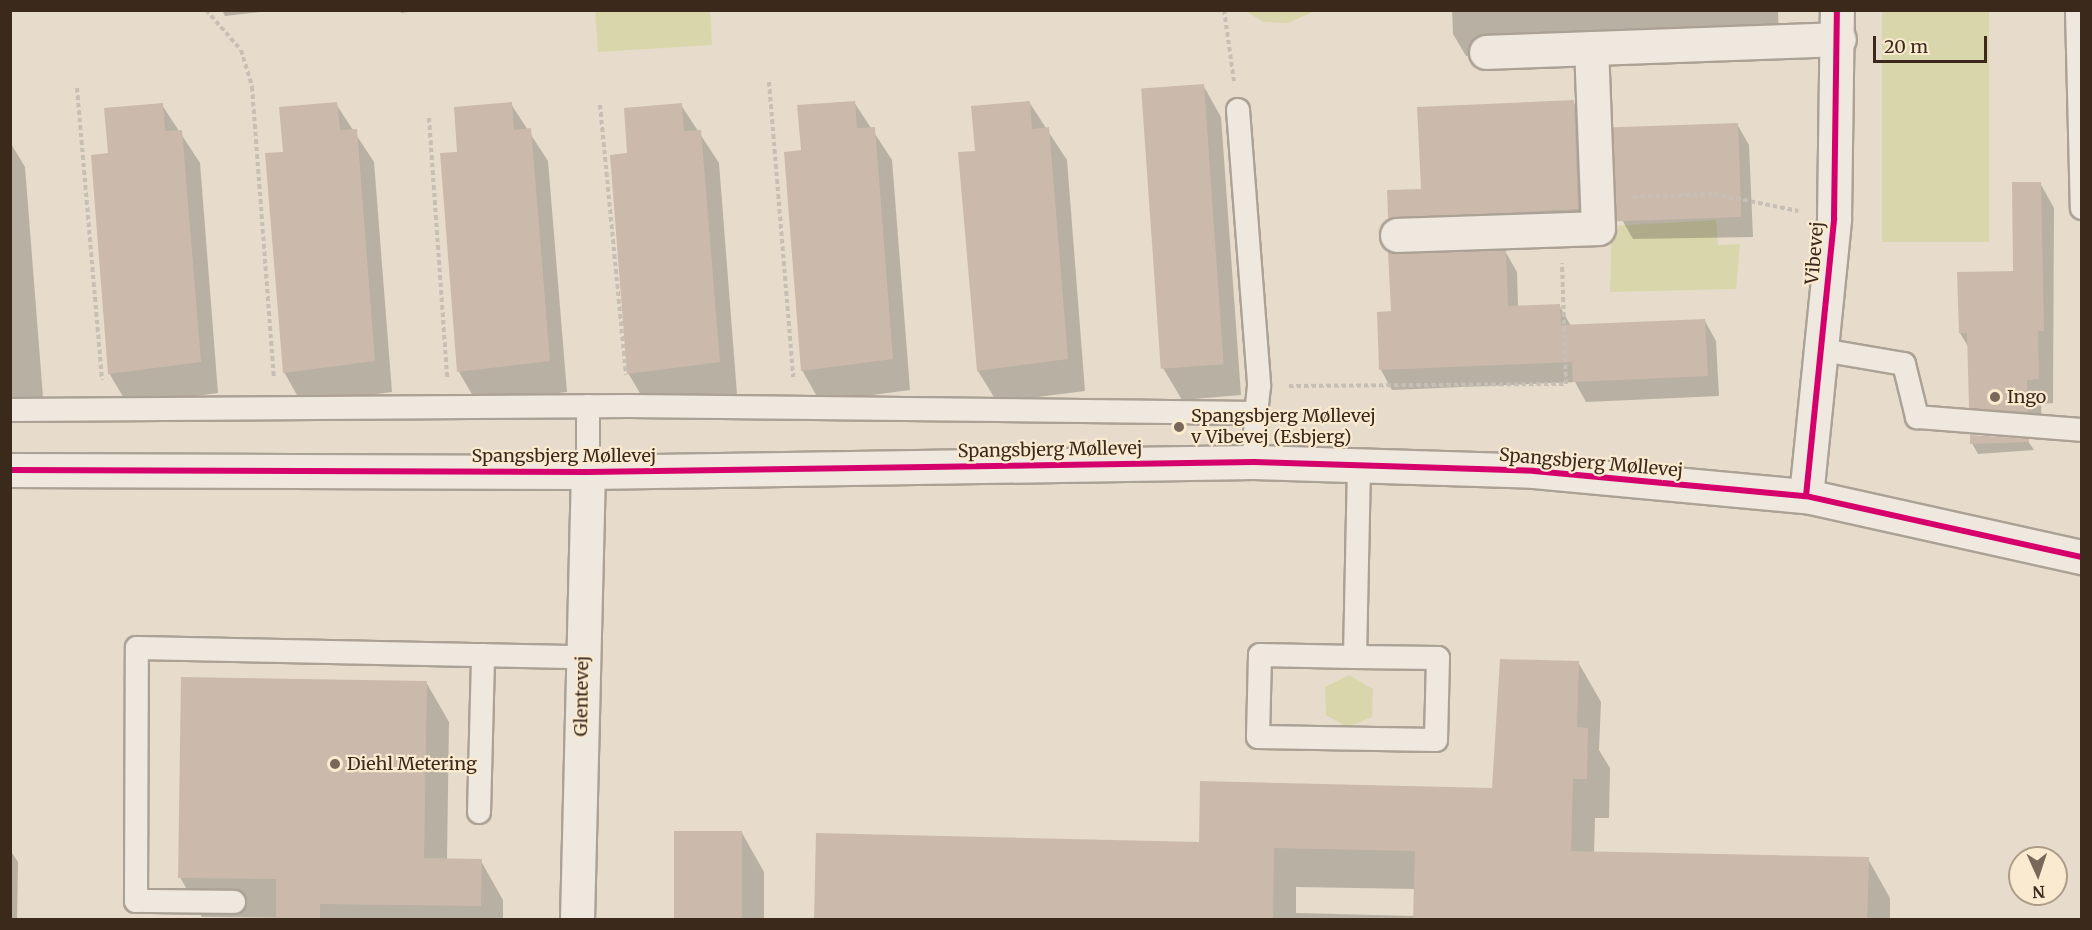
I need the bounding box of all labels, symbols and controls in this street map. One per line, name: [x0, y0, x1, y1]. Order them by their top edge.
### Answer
scale bar: [1876, 24, 1990, 62]
text: 20 m: [1884, 35, 1928, 58]
street label: Vibevej: [1801, 220, 1829, 286]
place label: Ingo: [2007, 386, 2046, 408]
marker: Ingo: [1988, 390, 2002, 404]
place label: Spangsbjerg Møllevej v Vibevej (Esbjerg): [1191, 406, 1376, 448]
marker: Spangsbjerg Møllevej v Vibevej (Esbjerg): [1172, 420, 1186, 434]
street label: Spangsbjerg Møllevej: [957, 438, 1143, 462]
street label: Spangsbjerg Møllevej: [1498, 444, 1684, 482]
street label: Spangsbjerg Møllevej: [472, 445, 656, 467]
street label: Glentevej: [570, 655, 594, 737]
place label: Diehl Metering: [347, 753, 477, 775]
marker: Diehl Metering: [328, 757, 342, 771]
north arrow: [2008, 846, 2068, 906]
text: N: [2032, 882, 2046, 902]

